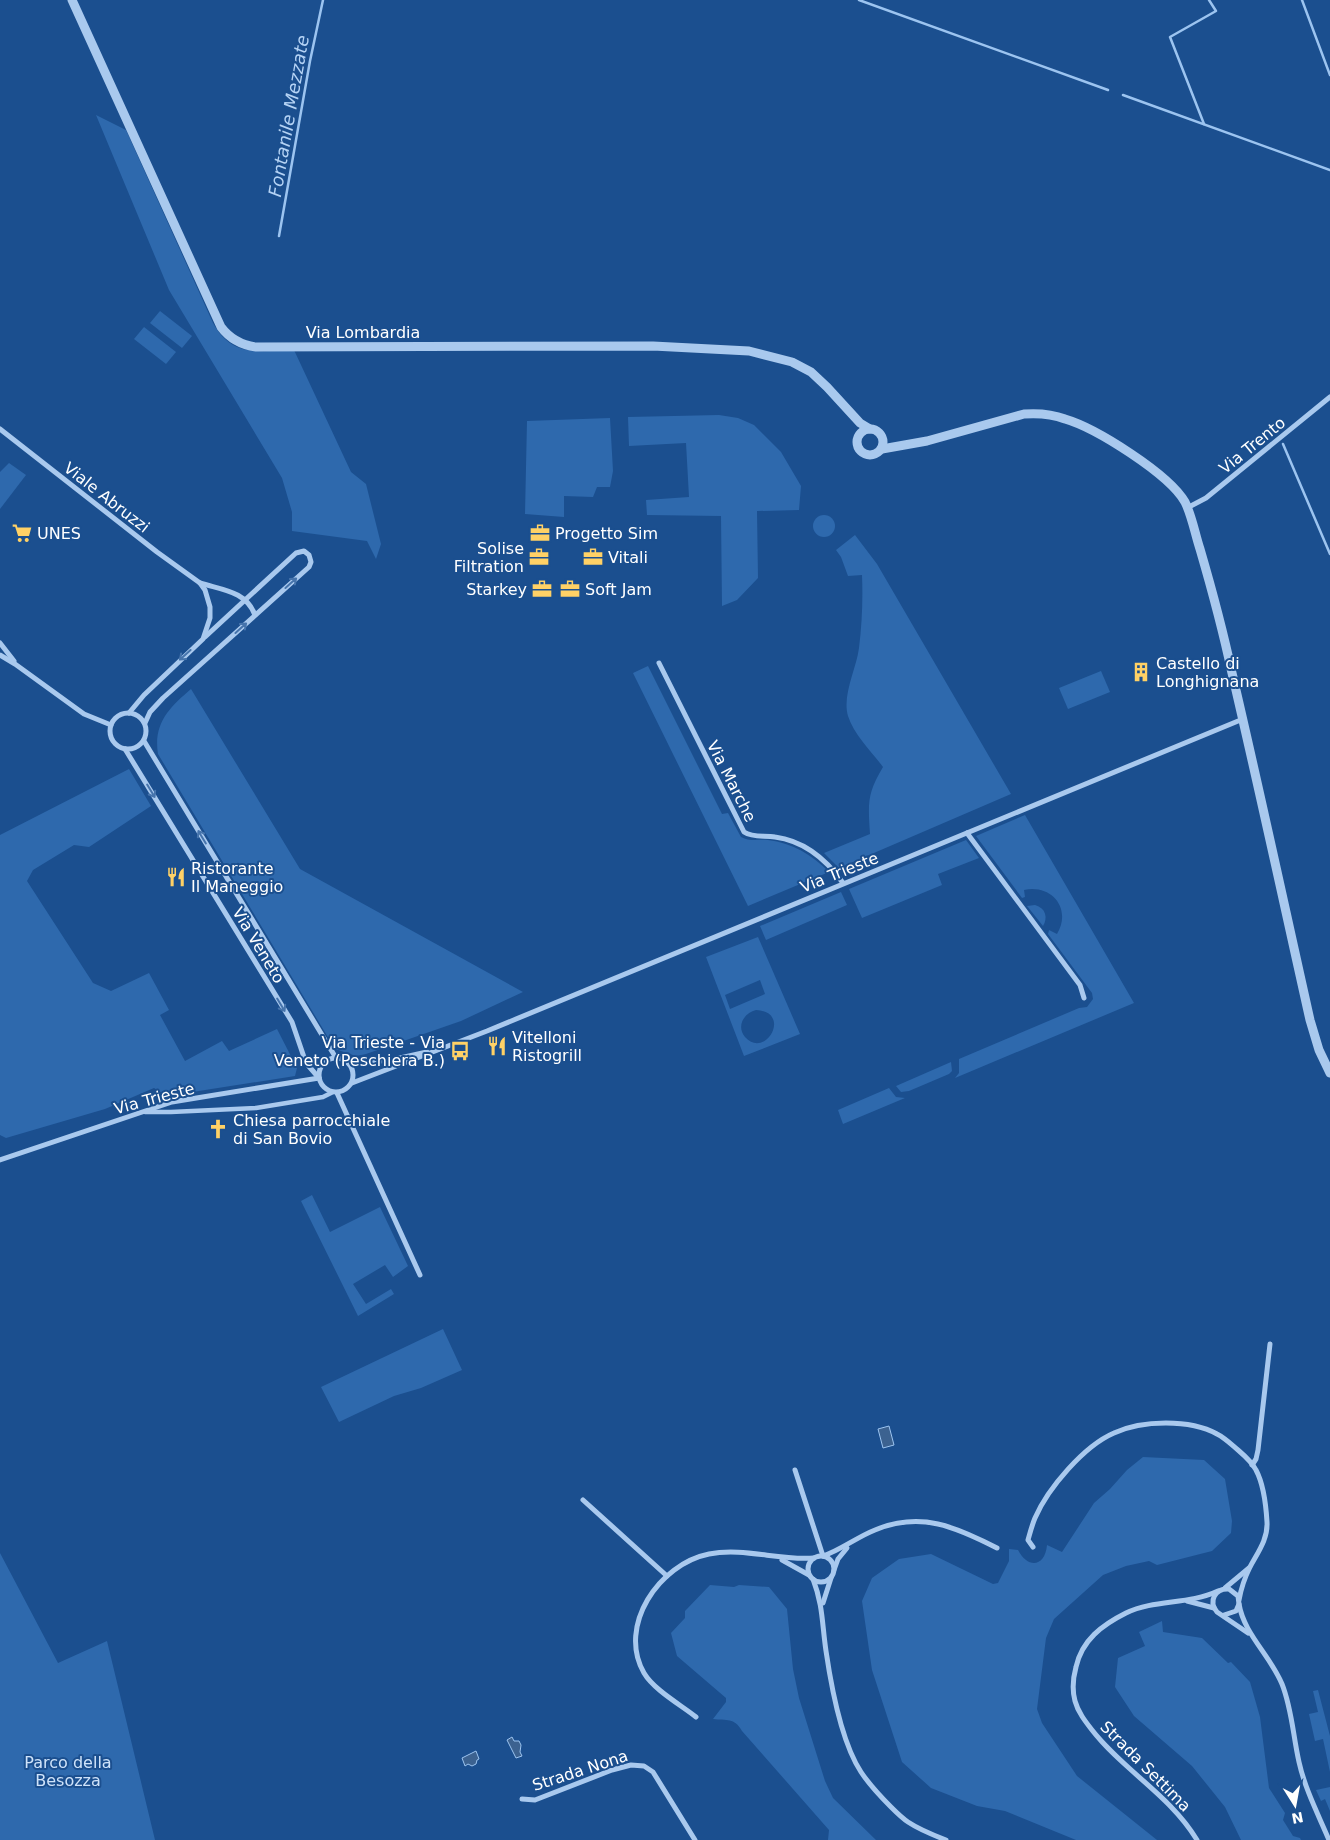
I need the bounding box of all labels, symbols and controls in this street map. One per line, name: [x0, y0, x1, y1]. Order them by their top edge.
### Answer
water label: Fontanile Mezzate: [264, 33, 313, 198]
street label: Via Lombardia: [306, 323, 420, 342]
street label: Via Trento: [1215, 413, 1289, 478]
street label: Viale Abruzzi: [60, 458, 153, 537]
supermarket icon: UNES: [11, 522, 33, 544]
office icon: Progetto Sim: [529, 522, 551, 544]
place label: UNES: [37, 524, 81, 543]
place label: Progetto Sim: [555, 524, 658, 543]
place label: Solise Filtration: [454, 539, 524, 576]
office icon: Solise Filtration: [528, 546, 550, 568]
office icon: Vitali: [582, 546, 604, 568]
place label: Vitali: [608, 548, 648, 567]
one-way arrow: [285, 577, 298, 589]
office icon: Starkey: [531, 578, 553, 600]
office icon: Soft Jam: [559, 578, 581, 600]
place label: Starkey: [466, 580, 527, 599]
place label: Soft Jam: [585, 580, 652, 599]
one-way arrow: [234, 622, 247, 634]
one-way arrow: [179, 649, 192, 661]
place label: Castello di Longhignana: [1156, 654, 1259, 691]
building icon: Castello di Longhignana: [1130, 661, 1152, 683]
street label: Via Marche: [703, 737, 760, 825]
one-way arrow: [146, 784, 156, 798]
one-way arrow: [196, 830, 206, 844]
street label: Via Trieste: [797, 848, 881, 897]
place label: Ristorante Il Maneggio: [191, 859, 283, 896]
restaurant icon: Ristorante Il Maneggio: [165, 866, 187, 888]
street label: Via Veneto: [228, 904, 289, 987]
one-way arrow: [276, 997, 286, 1011]
place label: Vitelloni Ristogrill: [512, 1028, 582, 1065]
place label: Via Trieste - Via Veneto (Peschiera B.): [274, 1033, 445, 1070]
restaurant icon: Vitelloni Ristogrill: [486, 1035, 508, 1057]
bus stop icon: Via Trieste - Via Veneto (Peschiera B.): [449, 1040, 471, 1062]
street label: Via Trieste: [112, 1079, 197, 1118]
place label: Chiesa parrocchiale di San Bovio: [233, 1111, 390, 1148]
church icon: Chiesa parrocchiale di San Bovio: [207, 1118, 229, 1140]
street label: Strada Settima: [1096, 1717, 1195, 1816]
street label: Strada Nona: [530, 1746, 630, 1795]
park label: Parco della Besozza: [24, 1753, 112, 1790]
north arrow: [1270, 1780, 1320, 1830]
text: N: [1290, 1809, 1305, 1827]

